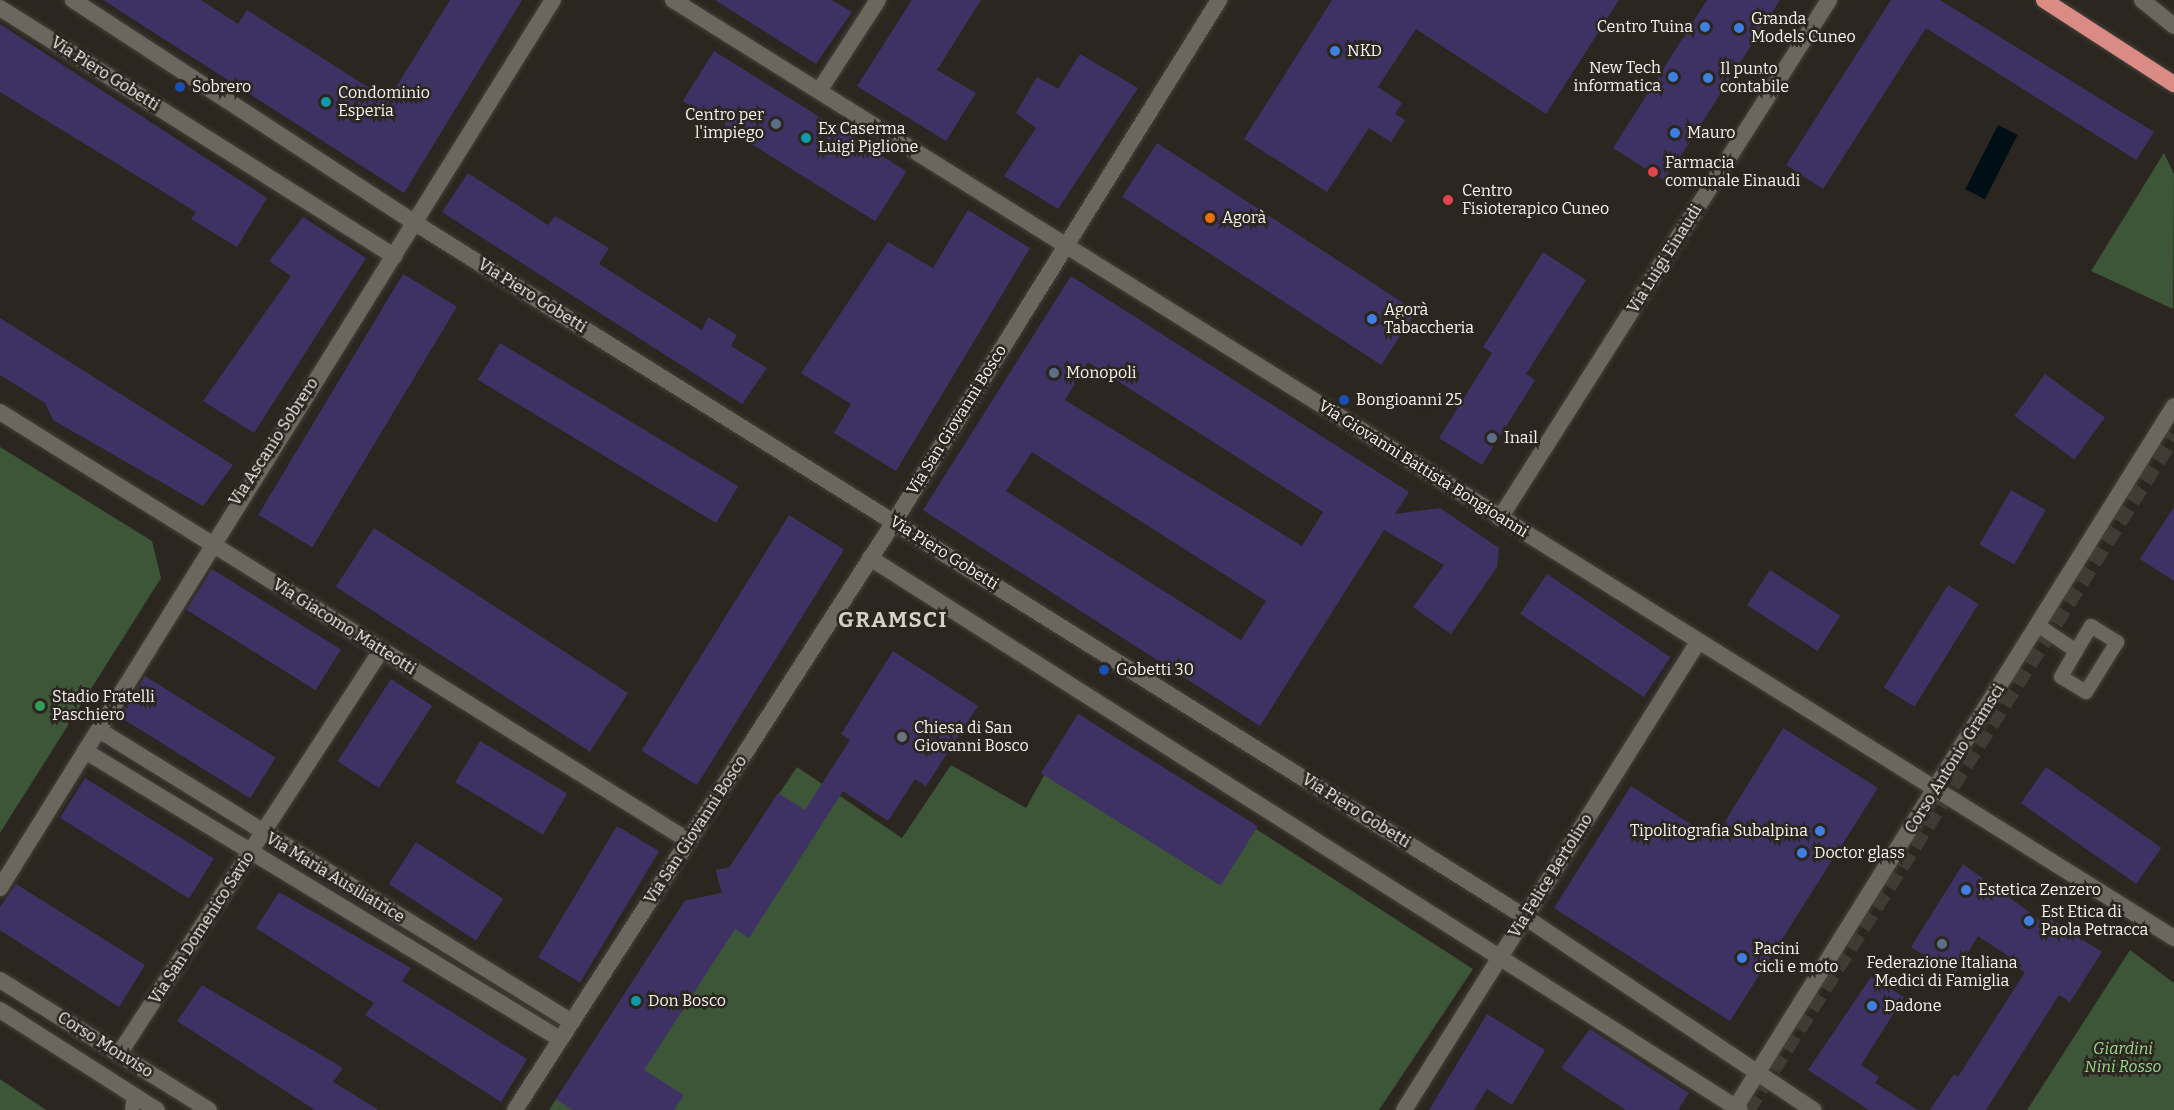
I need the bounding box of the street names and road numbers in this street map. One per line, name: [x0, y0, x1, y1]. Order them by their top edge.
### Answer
street label: Via Piero Gobetti: [47, 33, 163, 115]
street label: Via Luigi Einaudi: [1624, 201, 1706, 317]
street label: Via Piero Gobetti: [474, 255, 590, 337]
street label: Via San Giovanni Bosco: [903, 342, 1011, 498]
street label: Via Ascanio Sobrero: [225, 374, 323, 510]
street label: Via Giovanni Battista Bongioanni: [1315, 396, 1531, 542]
street label: Via Piero Gobetti: [886, 512, 1002, 594]
street label: Via Giacomo Matteotti: [269, 575, 419, 679]
street label: Corso Antonio Gramsci: [1901, 681, 2009, 837]
street label: Via San Giovanni Bosco: [641, 752, 751, 908]
street label: Via Piero Gobetti: [1298, 770, 1414, 852]
street label: Via Felice Bertolino: [1505, 810, 1597, 942]
street label: Via Maria Ausiliatrice: [262, 829, 408, 927]
street label: Via San Domenico Savio: [146, 848, 258, 1008]
street label: Corso Monviso: [54, 1008, 156, 1082]

